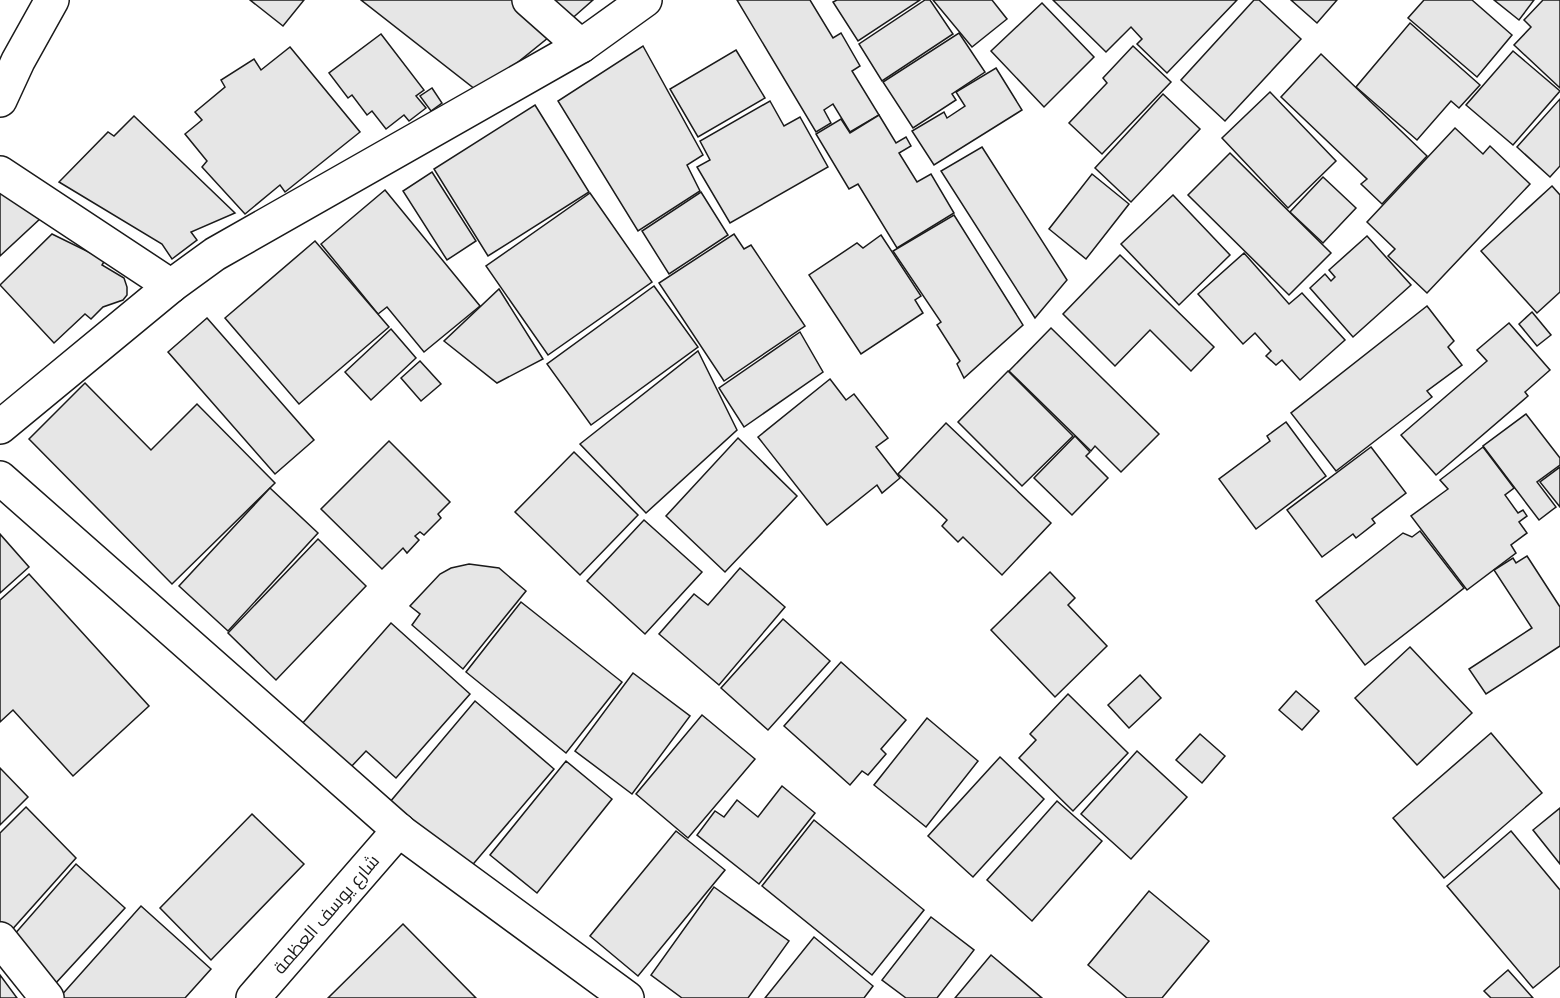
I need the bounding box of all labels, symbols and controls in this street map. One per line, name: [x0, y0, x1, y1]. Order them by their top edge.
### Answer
street label: شارع يوسف العظمة: [267, 849, 385, 979]

